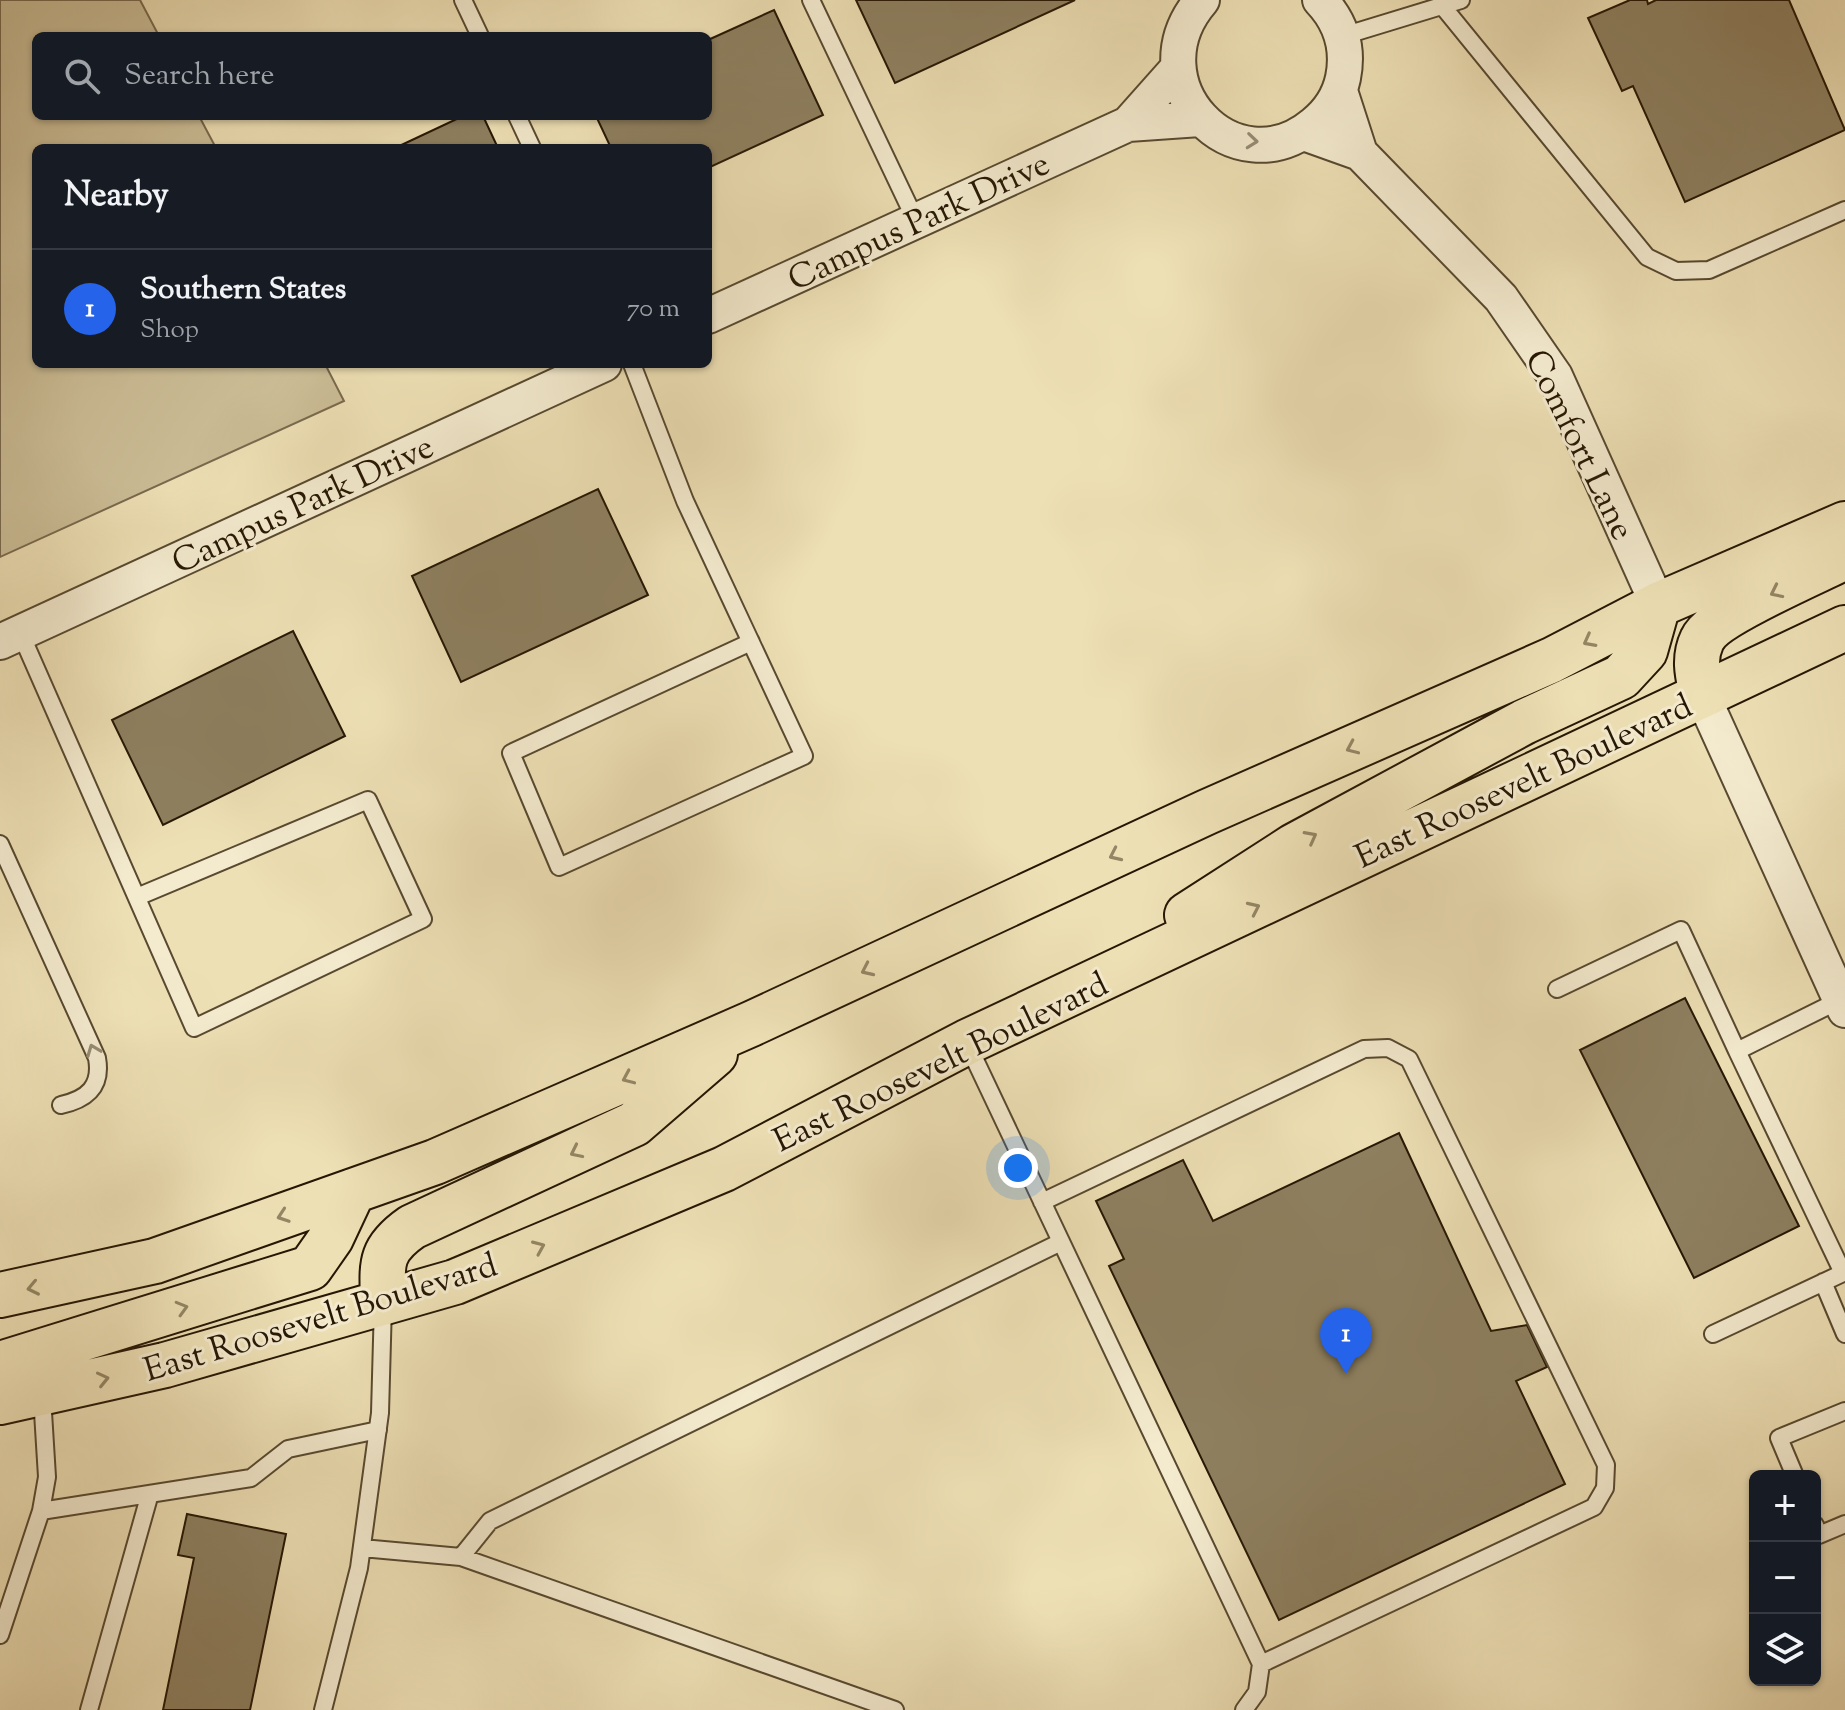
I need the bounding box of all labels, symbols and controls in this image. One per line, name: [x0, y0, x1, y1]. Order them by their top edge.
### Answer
search box: [32, 32, 712, 120]
icon: search: [60, 54, 104, 98]
text: Search here: [124, 55, 274, 98]
one-way arrow: [1245, 133, 1258, 150]
street label: Campus Park Drive: [781, 141, 1058, 305]
text: Nearby: [64, 172, 169, 221]
text: Southern States: [140, 269, 346, 312]
text: 1: [86, 291, 94, 328]
text: 70 m: [627, 291, 680, 328]
text: Shop: [140, 312, 199, 349]
street label: Comfort Lane: [1511, 342, 1645, 549]
street label: Campus Park Drive: [165, 424, 442, 588]
one-way arrow: [1769, 583, 1784, 598]
one-way arrow: [1582, 631, 1597, 647]
street label: East Roosevelt Boulevard: [1348, 683, 1701, 883]
one-way arrow: [1346, 738, 1360, 754]
one-way arrow: [1303, 831, 1318, 846]
one-way arrow: [1109, 845, 1123, 861]
one-way arrow: [1246, 902, 1261, 918]
one-way arrow: [860, 960, 875, 976]
street label: East Roosevelt Boulevard: [766, 962, 1117, 1167]
one-way arrow: [86, 1044, 103, 1058]
one-way arrow: [622, 1068, 636, 1084]
one-way arrow: [569, 1142, 584, 1158]
your location: [998, 1148, 1038, 1188]
one-way arrow: [276, 1206, 290, 1222]
one-way arrow: [531, 1240, 545, 1256]
street label: East Roosevelt Boulevard: [138, 1242, 504, 1396]
one-way arrow: [27, 1279, 41, 1296]
one-way arrow: [174, 1301, 188, 1317]
pin: 1: [1320, 1308, 1372, 1374]
one-way arrow: [96, 1371, 110, 1388]
map controls: [1749, 1470, 1821, 1686]
button: +: [1749, 1470, 1821, 1542]
button: −: [1749, 1542, 1821, 1614]
button: layers: [1749, 1614, 1821, 1686]

